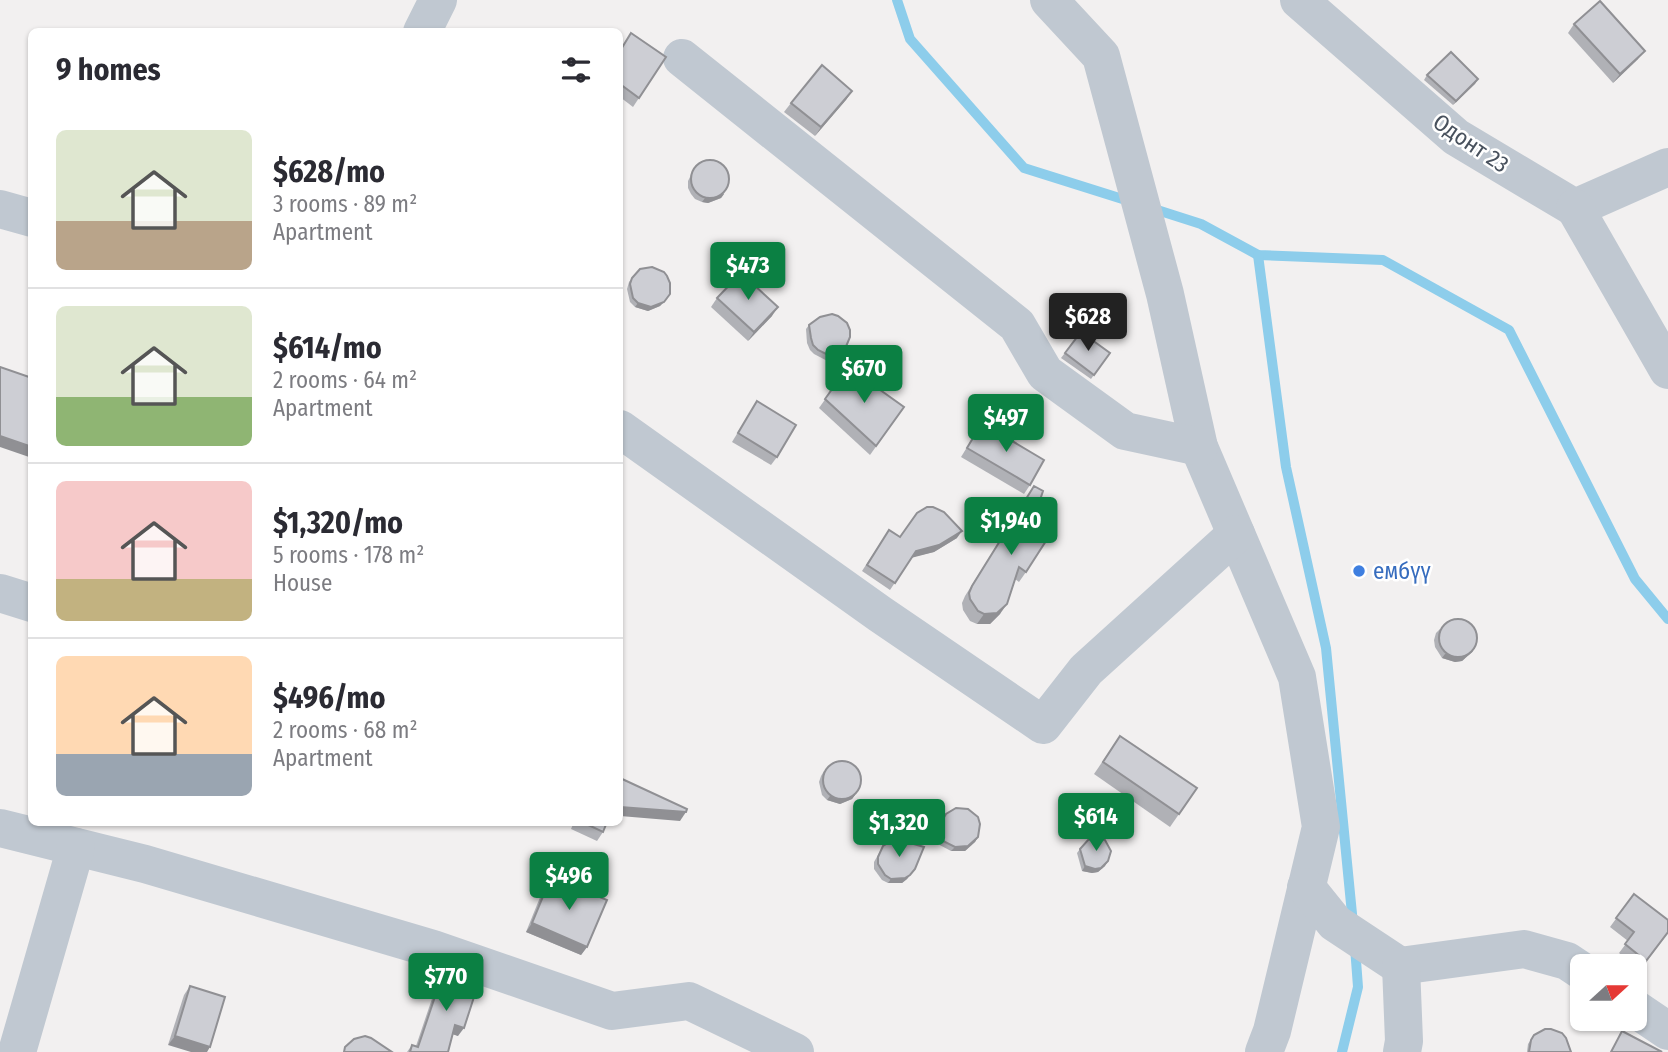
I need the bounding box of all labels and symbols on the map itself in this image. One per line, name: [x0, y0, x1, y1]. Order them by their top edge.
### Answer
street label: Одонт 23: [1428, 108, 1514, 178]
pin: $473: [707, 243, 789, 302]
pin: $628: [1047, 294, 1129, 353]
pin: $670: [823, 346, 905, 405]
pin: $497: [965, 394, 1047, 454]
pin: $1,940: [954, 498, 1068, 557]
place label: ембүү: [1373, 557, 1431, 585]
marker: ембүү: [1351, 563, 1367, 579]
pin: $614: [1055, 794, 1137, 853]
pin: $1,320: [842, 800, 956, 859]
pin: $496: [528, 852, 610, 912]
pin: $770: [405, 954, 487, 1013]
north arrow: [1570, 954, 1647, 1031]

